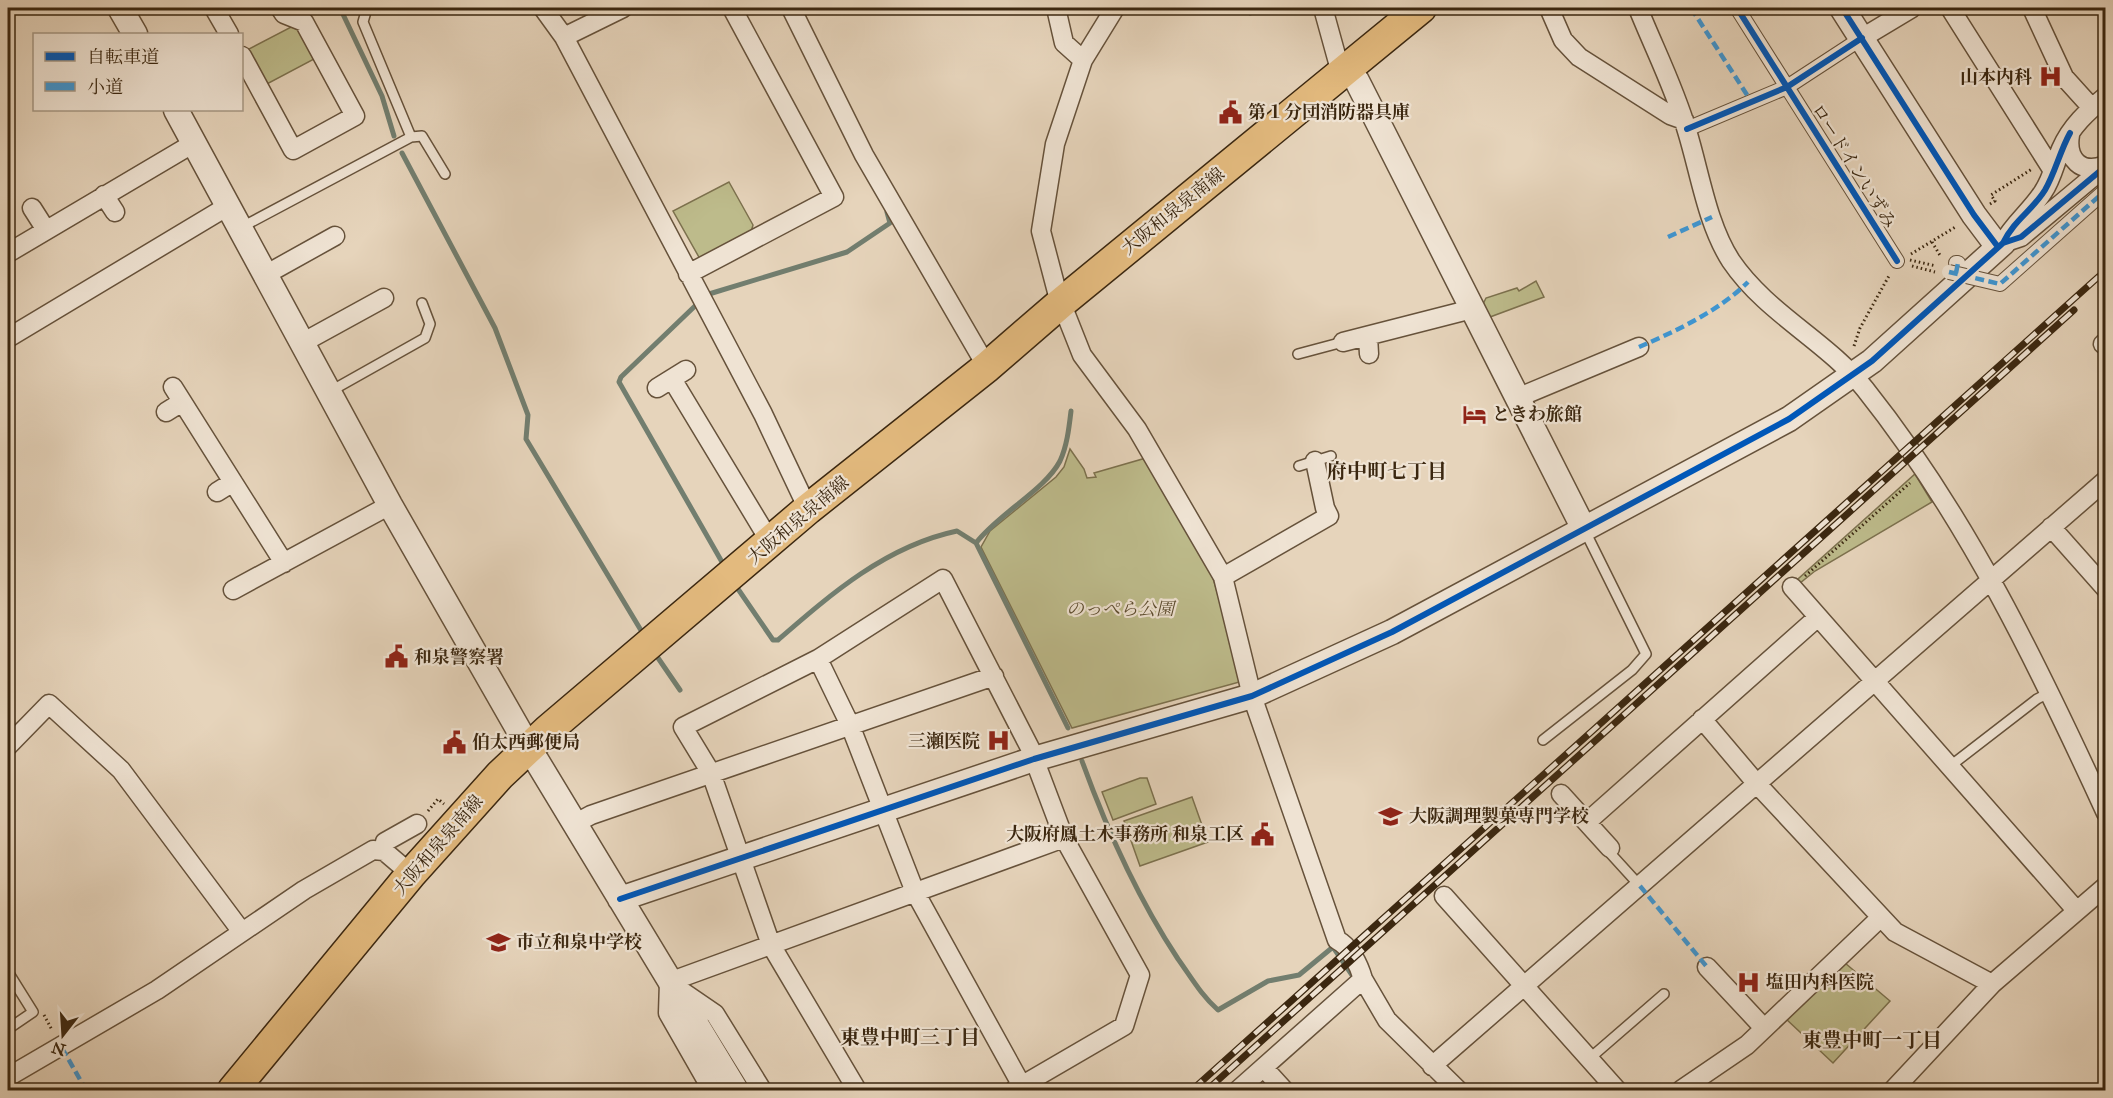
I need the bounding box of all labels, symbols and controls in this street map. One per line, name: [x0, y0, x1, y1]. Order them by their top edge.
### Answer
legend: [33, 33, 243, 111]
text: 自転車道: [87, 46, 159, 68]
hospital icon: 山本内科: [2037, 64, 2063, 90]
place label: 山本内科: [1960, 66, 2032, 88]
text: 小道: [87, 76, 123, 98]
public building icon: 第１分団消防器具庫: [1217, 99, 1243, 125]
street label: ロードインいずみ: [1807, 99, 1901, 233]
place label: 第１分団消防器具庫: [1248, 101, 1410, 123]
street label: 大阪和泉泉南線: [1117, 163, 1229, 259]
hotel icon: ときわ旅館: [1461, 401, 1487, 427]
place label: ときわ旅館: [1492, 403, 1582, 425]
district label: 府中町七丁目: [1327, 459, 1447, 483]
street label: 大阪和泉泉南線: [743, 471, 853, 569]
park label: のっぺら公園: [1066, 598, 1177, 620]
public building icon: 和泉警察署: [383, 644, 409, 670]
place label: 和泉警察署: [414, 646, 504, 668]
hospital icon: 三瀬医院: [985, 728, 1011, 754]
public building icon: 伯太西郵便局: [441, 729, 467, 755]
place label: 三瀬医院: [908, 730, 980, 752]
place label: 伯太西郵便局: [472, 731, 580, 753]
street label: 大阪和泉泉南線: [388, 790, 488, 900]
school or university icon: 大阪調理製菓専門学校: [1378, 803, 1404, 829]
place label: 大阪調理製菓専門学校: [1409, 805, 1589, 827]
public building icon: 大阪府鳳土木事務所 和泉工区: [1249, 821, 1275, 847]
place label: 大阪府鳳土木事務所 和泉工区: [1006, 823, 1244, 845]
school or university icon: 市立和泉中学校: [485, 929, 511, 955]
place label: 市立和泉中学校: [516, 931, 642, 953]
hospital icon: 塩田内科医院: [1735, 969, 1761, 995]
place label: 塩田内科医院: [1766, 971, 1874, 993]
north arrow: [33, 1005, 93, 1065]
district label: 東豊中町三丁目: [840, 1025, 980, 1049]
district label: 東豊中町一丁目: [1802, 1028, 1942, 1052]
text: N: [49, 1038, 68, 1060]

